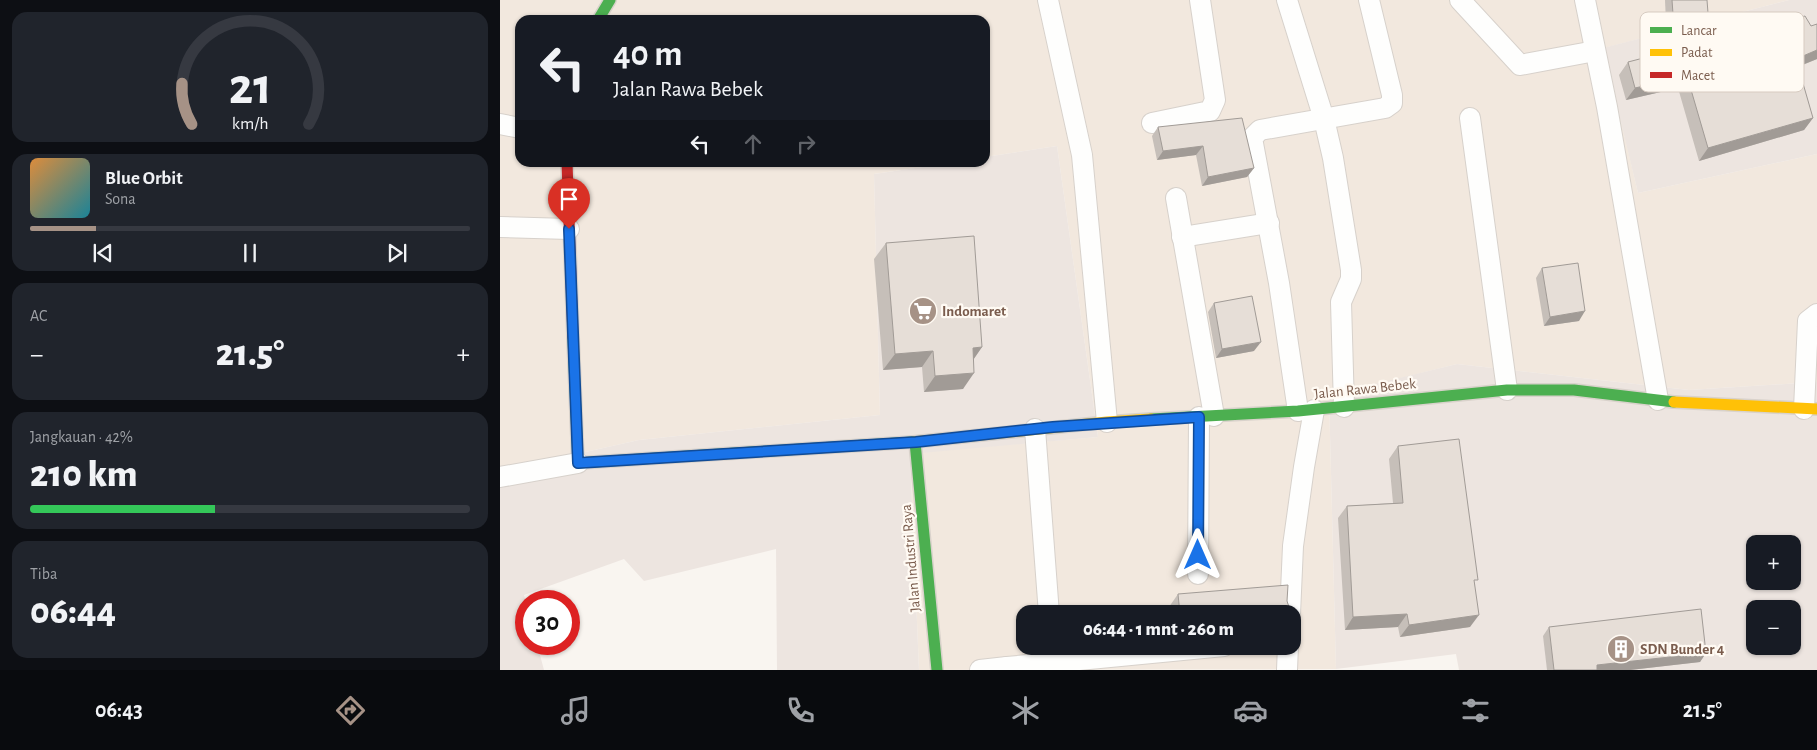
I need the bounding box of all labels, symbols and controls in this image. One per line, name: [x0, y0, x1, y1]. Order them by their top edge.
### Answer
legend: [1640, 12, 1804, 92]
text: Lancar: [1681, 24, 1717, 38]
icon: left: [530, 35, 595, 100]
text: 40 m: [613, 37, 682, 72]
text: Padat: [1681, 46, 1713, 60]
text: 21: [228, 61, 272, 113]
text: Macet: [1681, 69, 1715, 83]
text: Jalan Rawa Bebek: [613, 78, 763, 100]
text: km/h: [232, 115, 268, 133]
icon: left: [686, 130, 714, 158]
icon: ahead: [739, 130, 767, 158]
icon: right: [792, 130, 820, 158]
text: Blue Orbit: [105, 169, 183, 188]
pin: [548, 178, 590, 229]
icon: arrive: [555, 185, 583, 213]
text: Sona: [105, 191, 136, 207]
icon: previous: [89, 239, 117, 267]
icon: pause: [236, 239, 264, 267]
icon: next: [383, 239, 411, 267]
supermarket icon: Indomaret: [908, 296, 938, 326]
place label: Indomaret: [942, 304, 1006, 319]
text: AC: [30, 308, 47, 324]
text: 21.5°: [216, 335, 284, 373]
text: −: [30, 341, 43, 369]
text: +: [457, 341, 470, 369]
street label: Jalan Rawa Bebek: [1313, 376, 1417, 402]
text: Jangkauan · 42%: [30, 429, 133, 445]
text: 210 km: [30, 456, 138, 494]
street label: Jalan Industri Raya: [899, 503, 923, 613]
position arrow: [1171, 528, 1223, 580]
map controls: [1746, 535, 1801, 655]
button: +: [1746, 535, 1801, 590]
text: Tiba: [30, 566, 57, 582]
speed limit sign: 30: [515, 590, 580, 655]
text: 06:44: [30, 593, 116, 631]
button: −: [1746, 600, 1801, 655]
text: 06:44 · 1 mnt · 260 m: [1083, 620, 1234, 639]
building icon: SDN Bunder 4: [1606, 634, 1636, 664]
place label: SDN Bunder 4: [1640, 642, 1725, 657]
icon: directions: [333, 693, 368, 728]
icon: music: [558, 693, 593, 728]
icon: phone: [783, 693, 818, 728]
icon: climate: [1008, 693, 1043, 728]
icon: car: [1233, 693, 1268, 728]
icon: filters: [1458, 693, 1493, 728]
text: 06:43: [95, 699, 143, 721]
text: 21.5°: [1683, 699, 1722, 721]

